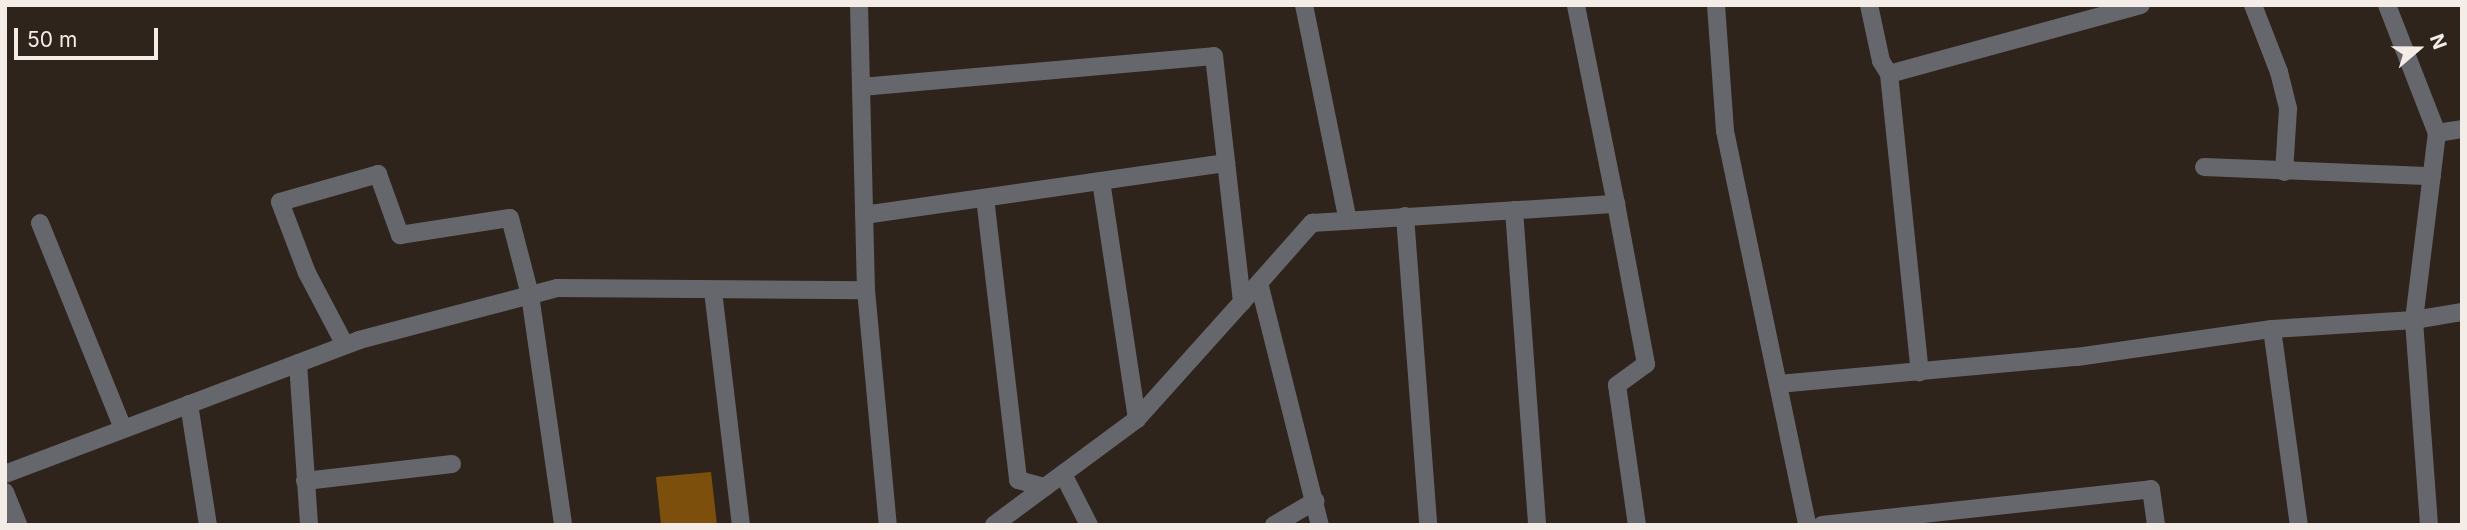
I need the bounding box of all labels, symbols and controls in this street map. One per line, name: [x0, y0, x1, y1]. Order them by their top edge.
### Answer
scale bar: [18, 14, 161, 58]
north arrow: [2383, 14, 2453, 84]
text: 50 m: [27, 27, 77, 52]
text: N: [2425, 31, 2451, 52]

